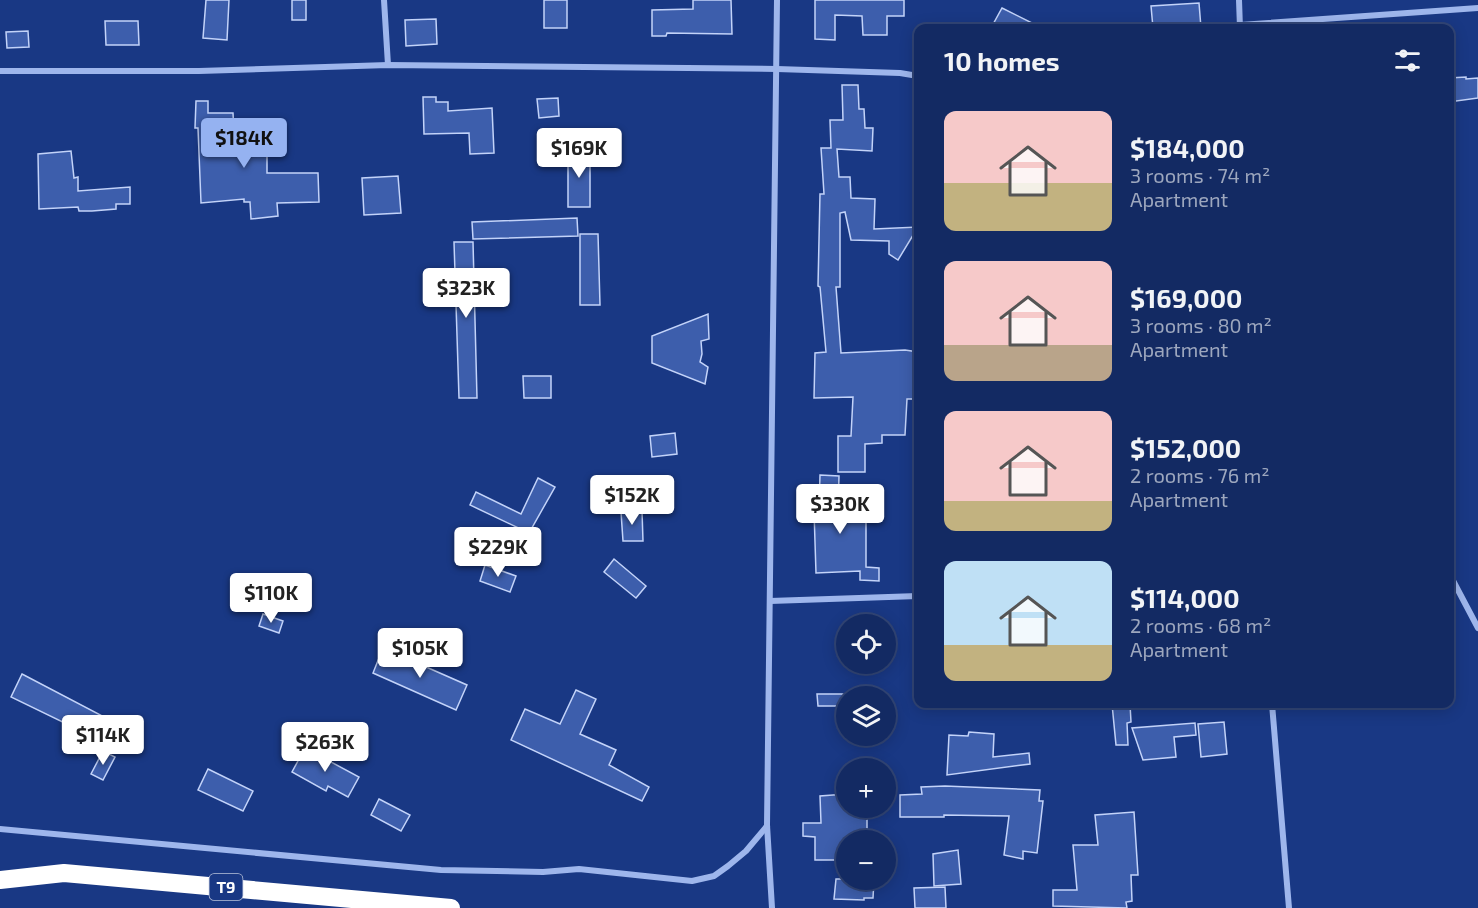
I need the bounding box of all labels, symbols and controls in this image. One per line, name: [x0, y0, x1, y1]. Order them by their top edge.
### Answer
icon: filters: [1391, 44, 1424, 77]
text: 10 homes: [944, 45, 1060, 76]
pin: $184K: [202, 118, 286, 169]
text: $184K: [215, 125, 273, 149]
pin: $169K: [537, 128, 621, 179]
text: $184,000: [1130, 132, 1245, 163]
text: $169K: [551, 135, 607, 159]
icon: home: [992, 135, 1064, 207]
text: 3 rooms · 74 m²: [1130, 163, 1270, 187]
text: Apartment: [1130, 187, 1228, 211]
pin: $323K: [424, 268, 508, 319]
text: $323K: [437, 275, 495, 299]
text: $169,000: [1130, 282, 1243, 313]
icon: home: [992, 285, 1064, 357]
text: 3 rooms · 80 m²: [1130, 313, 1272, 337]
text: Apartment: [1130, 337, 1228, 361]
text: $152,000: [1130, 432, 1241, 463]
icon: home: [992, 435, 1064, 507]
text: 2 rooms · 76 m²: [1130, 463, 1269, 487]
pin: $152K: [590, 475, 674, 526]
text: $152K: [604, 482, 660, 506]
pin: $330K: [798, 484, 882, 535]
text: Apartment: [1130, 487, 1228, 511]
text: $330K: [810, 491, 870, 515]
pin: $229K: [456, 527, 540, 578]
text: $229K: [468, 534, 528, 558]
pin: $110K: [229, 573, 313, 624]
text: $110K: [244, 580, 298, 604]
text: $114,000: [1130, 582, 1240, 613]
icon: home: [992, 585, 1064, 657]
text: 2 rooms · 68 m²: [1130, 613, 1271, 637]
map controls: [836, 614, 896, 890]
button: locate: [836, 614, 896, 674]
pin: $105K: [378, 628, 462, 679]
text: $105K: [392, 635, 448, 659]
text: Apartment: [1130, 637, 1228, 661]
button: layers: [836, 686, 896, 746]
pin: $114K: [61, 715, 145, 766]
text: $114K: [76, 722, 130, 746]
pin: $263K: [283, 722, 367, 773]
text: $263K: [295, 729, 355, 753]
button: +: [836, 758, 896, 818]
button: −: [836, 830, 896, 890]
road number: T9: [210, 874, 242, 900]

